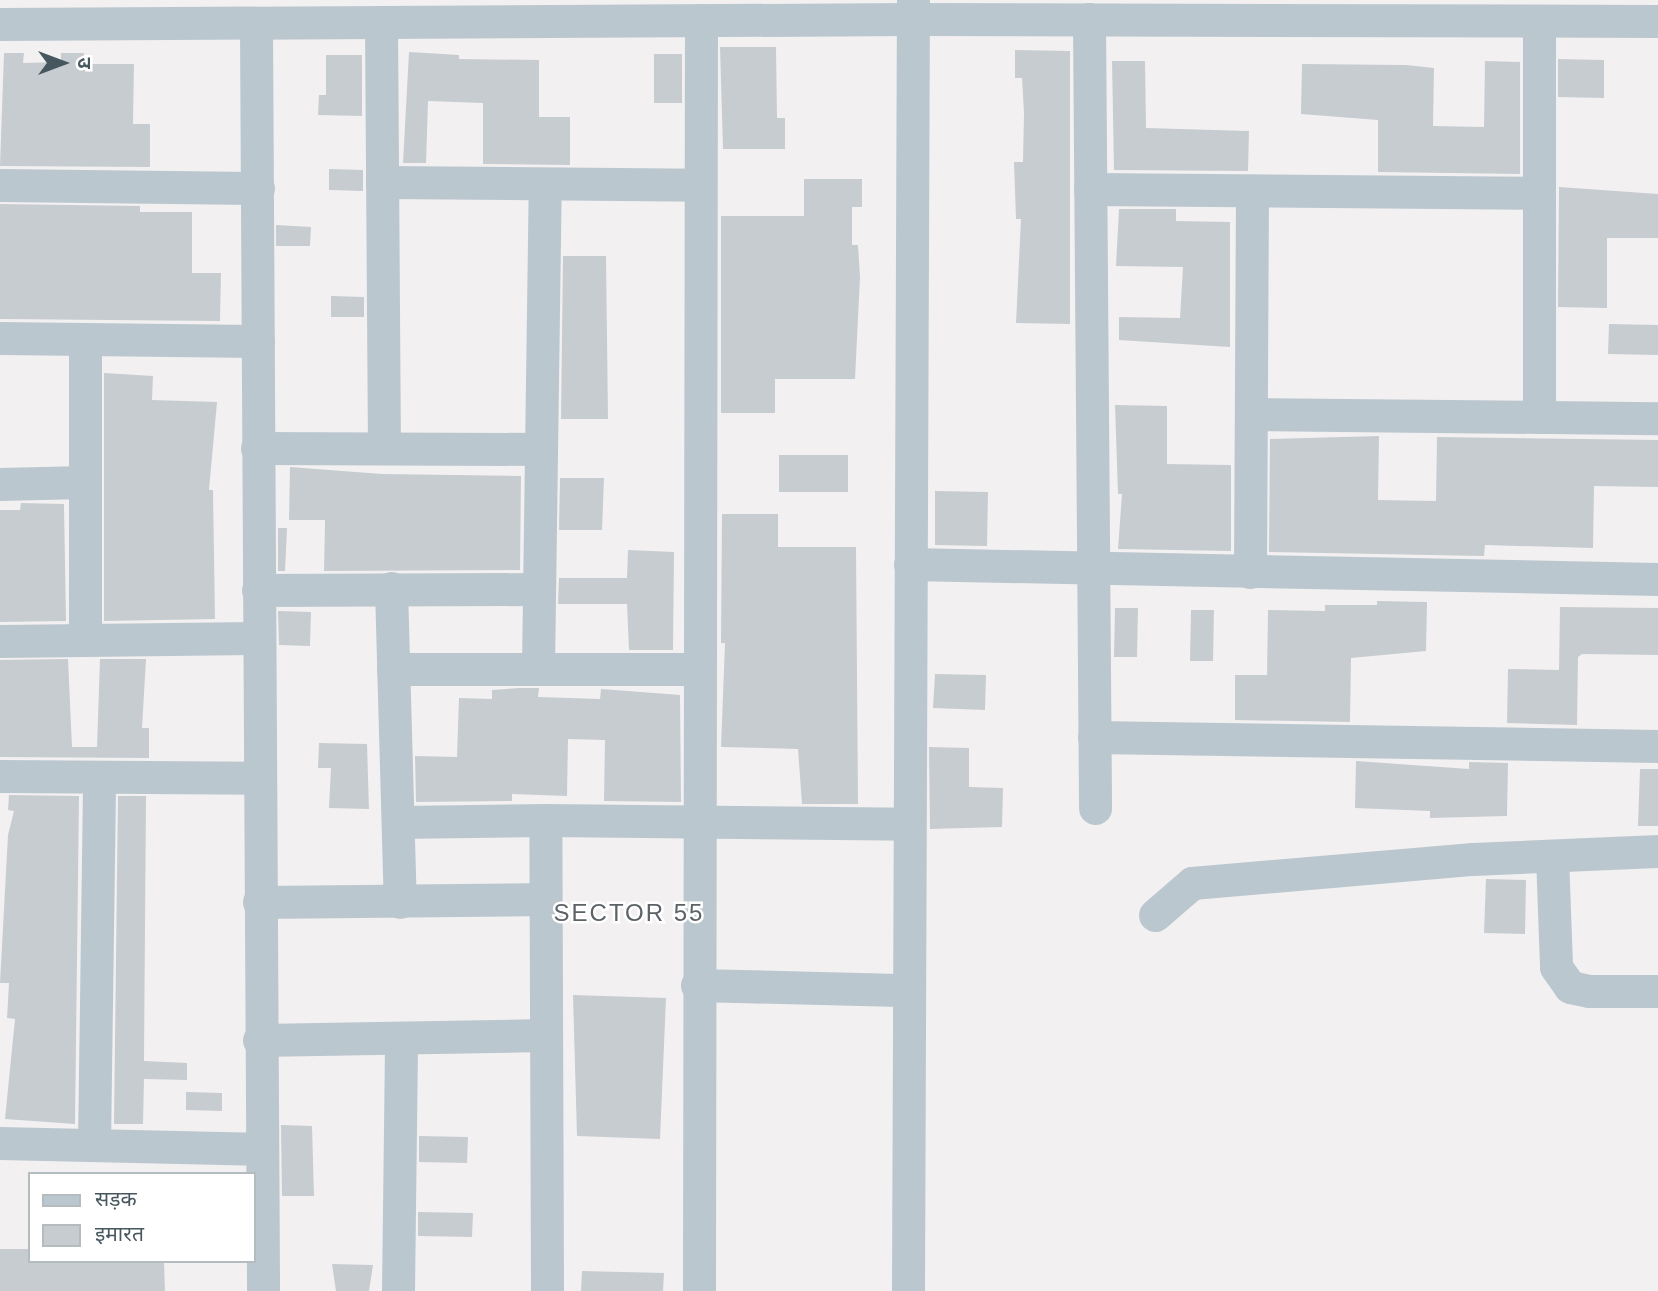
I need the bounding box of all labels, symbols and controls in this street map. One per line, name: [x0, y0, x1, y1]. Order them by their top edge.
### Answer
north arrow: [28, 28, 98, 98]
text: उ: [74, 57, 95, 69]
district label: SECTOR 55: [555, 899, 703, 927]
legend: [28, 1172, 256, 1263]
text: सड़क: [95, 1187, 137, 1210]
text: इमारत: [95, 1222, 144, 1245]

